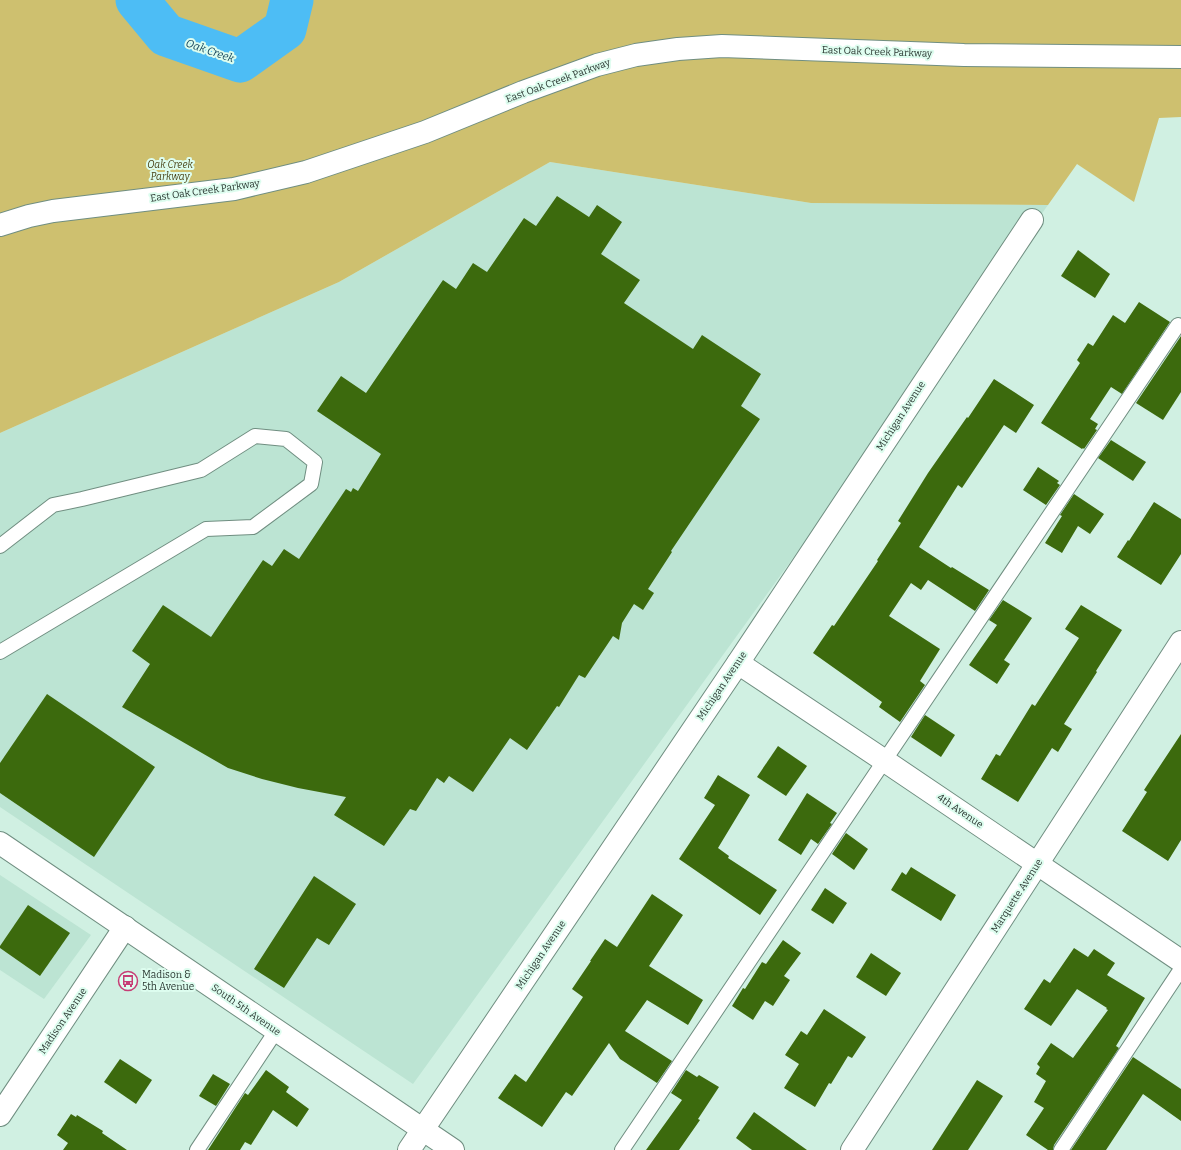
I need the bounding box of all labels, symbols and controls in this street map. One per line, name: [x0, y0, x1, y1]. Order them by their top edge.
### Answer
water label: Oak Creek: [184, 37, 237, 66]
street label: East Oak Creek Parkway: [822, 44, 933, 60]
street label: East Oak Creek Parkway: [504, 56, 613, 106]
park label: Oak Creek Parkway: [147, 159, 193, 183]
street label: East Oak Creek Parkway: [149, 177, 261, 205]
street label: Michigan Avenue: [874, 379, 928, 453]
street label: Michigan Avenue: [695, 649, 749, 723]
street label: 4th Avenue: [935, 791, 985, 831]
street label: Marquette Avenue: [989, 857, 1045, 935]
street label: Michigan Avenue: [514, 918, 568, 992]
place label: Madison & 5th Avenue: [142, 969, 194, 993]
bus stop icon: Madison & 5th Avenue: [117, 970, 139, 992]
street label: South 5th Avenue: [209, 982, 283, 1038]
street label: Madison Avenue: [36, 986, 90, 1056]

